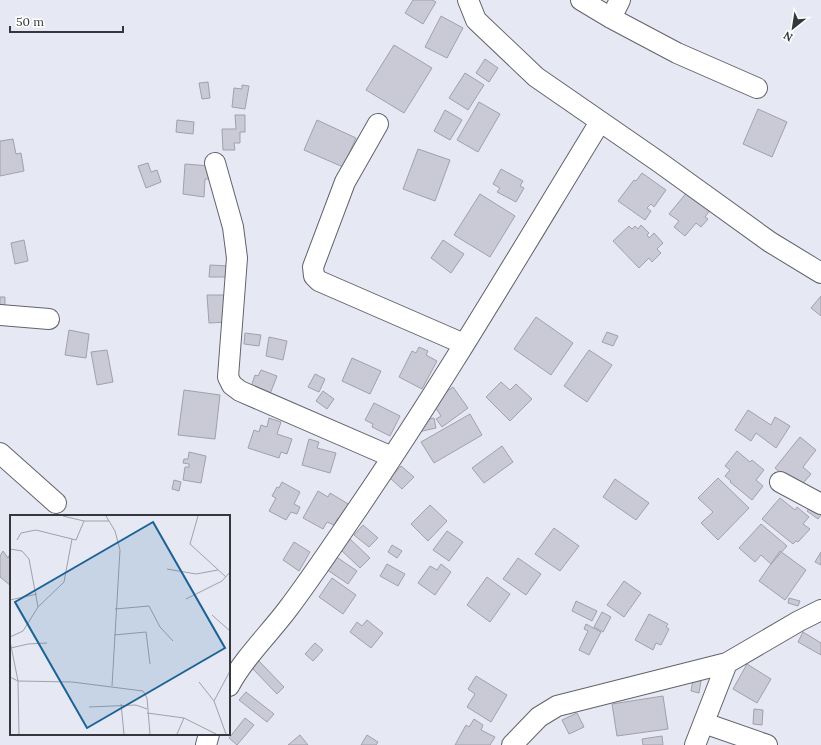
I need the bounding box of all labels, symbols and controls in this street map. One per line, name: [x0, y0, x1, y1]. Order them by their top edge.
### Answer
scale bar: [10, 8, 123, 34]
north arrow: [773, 8, 813, 48]
text: 50 m: [16, 14, 44, 29]
text: N: [780, 28, 795, 45]
inset map: [10, 515, 230, 735]

